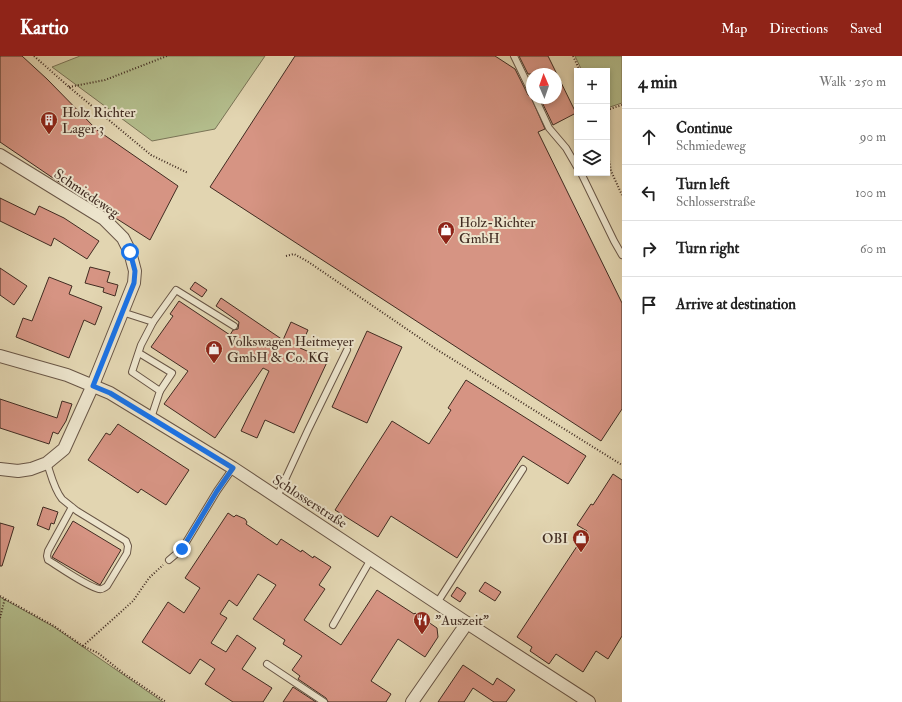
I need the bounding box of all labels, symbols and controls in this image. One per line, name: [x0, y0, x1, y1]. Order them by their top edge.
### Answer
text: Kartio: [20, 16, 68, 40]
text: Map: [721, 20, 747, 37]
text: Directions: [769, 20, 828, 37]
text: Saved: [850, 20, 882, 37]
north arrow: [526, 68, 562, 104]
map controls: [574, 68, 610, 176]
button: +: [574, 68, 610, 104]
text: 4 min: [638, 72, 677, 93]
text: Walk · 250 m: [819, 74, 886, 90]
place label: Holz Richter Lager 3: [62, 104, 136, 137]
button: −: [574, 104, 610, 140]
building icon: Holz Richter Lager 3: [39, 110, 59, 135]
text: Continue: [676, 119, 732, 138]
icon: ahead: [638, 126, 660, 148]
text: 90 m: [860, 129, 886, 145]
text: Schmiedeweg: [676, 138, 746, 154]
button: layers: [574, 140, 610, 176]
street label: Schmiedeweg: [51, 165, 124, 222]
text: Turn left: [676, 175, 730, 194]
icon: left: [638, 182, 660, 204]
text: 100 m: [855, 185, 886, 201]
text: Schlosserstraße: [676, 194, 755, 210]
place label: Holz-Richter GmbH: [459, 214, 536, 247]
shop icon: Holz-Richter GmbH: [436, 220, 456, 245]
icon: right: [638, 238, 660, 260]
text: Turn right: [676, 239, 739, 258]
text: 60 m: [860, 241, 886, 257]
route start: [121, 243, 139, 261]
icon: arrive: [638, 294, 660, 316]
text: Arrive at destination: [676, 295, 796, 314]
place label: Volkswagen Heitmeyer GmbH & Co. KG: [227, 333, 355, 366]
shop icon: Volkswagen Heitmeyer GmbH & Co. KG: [204, 339, 224, 364]
street label: Schlosserstraße: [269, 471, 350, 532]
shop icon: OBI: [571, 528, 591, 553]
place label: OBI: [542, 530, 568, 547]
route end: [173, 540, 191, 558]
restaurant icon: "Auszeit": [412, 610, 432, 635]
place label: "Auszeit": [435, 612, 489, 629]

